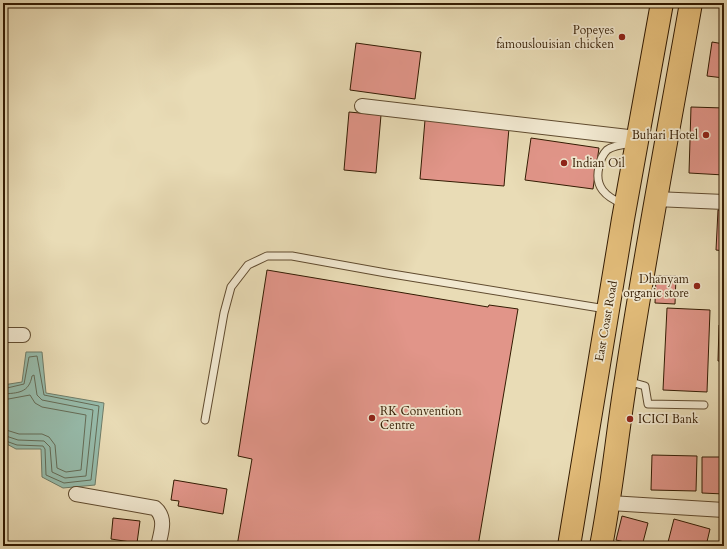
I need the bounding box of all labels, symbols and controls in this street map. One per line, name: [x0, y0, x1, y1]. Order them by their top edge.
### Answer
place label: Popeyes famouslouisian chicken: [496, 22, 614, 52]
marker: Popeyes famouslouisian chicken: [617, 32, 627, 42]
place label: Buhari Hotel: [632, 127, 698, 143]
marker: Buhari Hotel: [701, 130, 711, 140]
place label: Indian Oil: [572, 155, 625, 171]
marker: Indian Oil: [559, 158, 569, 168]
place label: Dhanyam organic store: [623, 271, 690, 301]
street label: East Coast Road: [591, 279, 621, 363]
marker: Dhanyam organic store: [692, 281, 702, 291]
place label: RK Convention Centre: [380, 403, 462, 433]
place label: ICICI Bank: [638, 411, 699, 427]
marker: RK Convention Centre: [367, 413, 377, 423]
marker: ICICI Bank: [625, 414, 635, 424]

